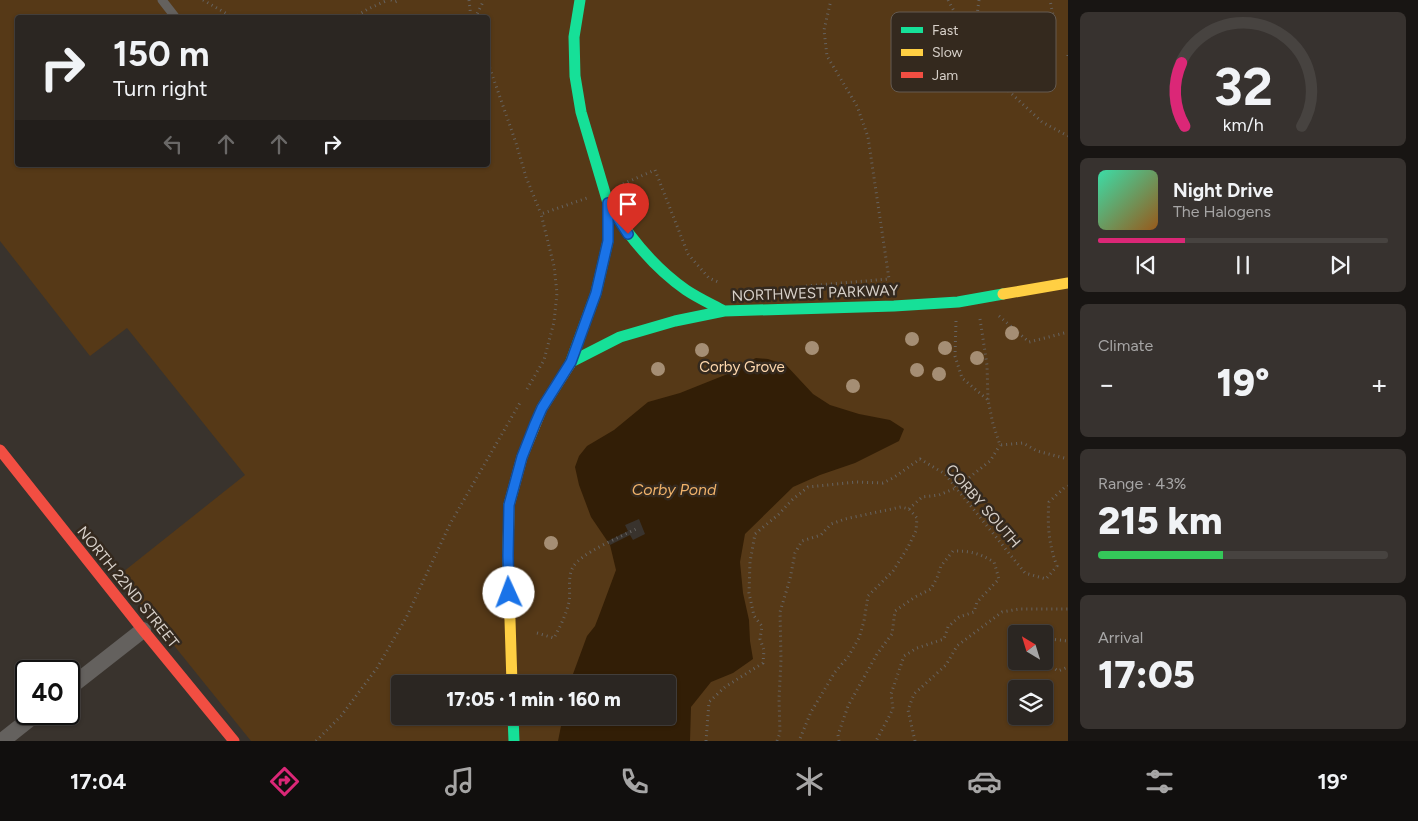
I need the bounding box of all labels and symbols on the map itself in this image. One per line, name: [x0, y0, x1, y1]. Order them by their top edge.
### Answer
legend: [891, 12, 1056, 92]
text: Fast: [932, 22, 958, 39]
text: Slow: [932, 44, 963, 61]
text: Jam: [932, 67, 958, 84]
pin: [607, 183, 649, 234]
street label: NORTHWEST PARKWAY: [731, 281, 899, 305]
park label: Corby Grove: [699, 358, 785, 376]
street label: CORBY SOUTH: [942, 461, 1024, 551]
water label: Corby Pond: [632, 480, 717, 499]
street label: NORTH 22ND STREET: [73, 523, 183, 652]
position arrow: [482, 566, 534, 618]
north arrow: [1008, 625, 1052, 670]
speed limit sign: 40: [15, 660, 80, 725]

